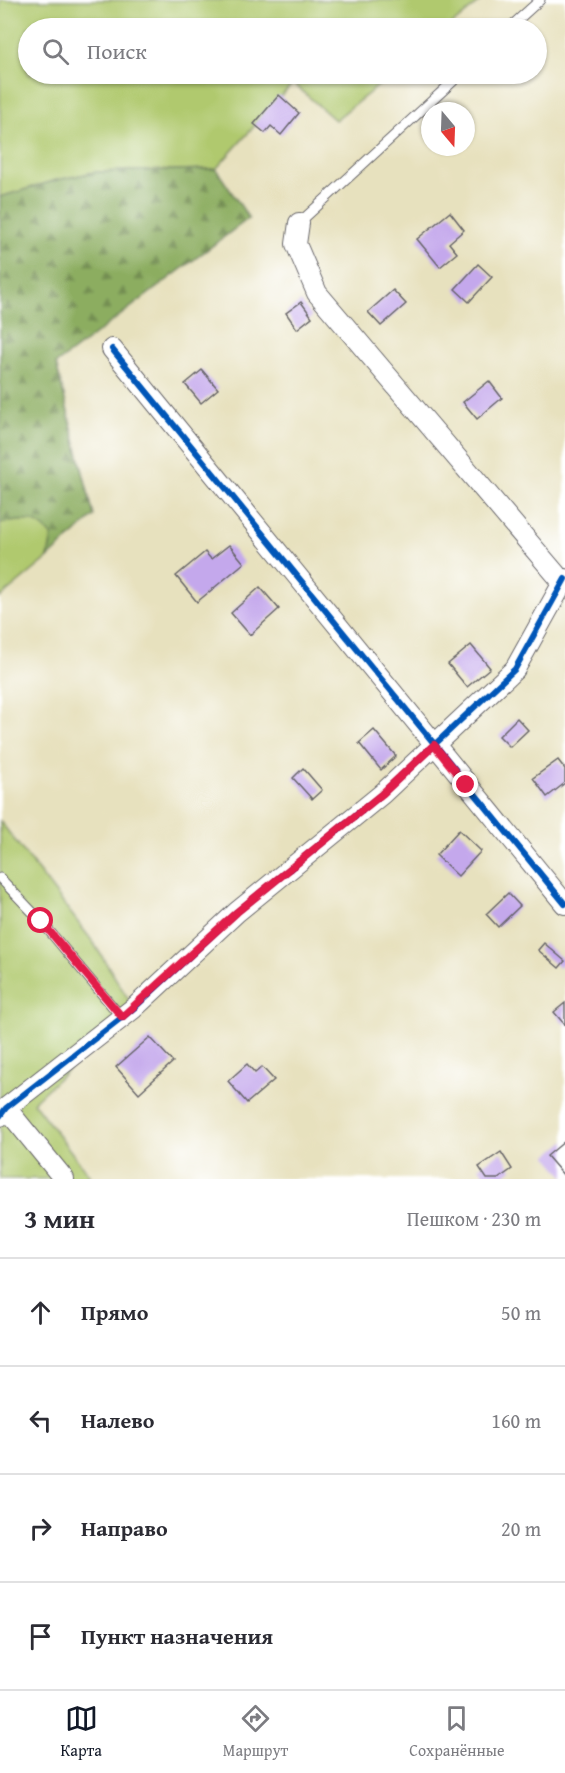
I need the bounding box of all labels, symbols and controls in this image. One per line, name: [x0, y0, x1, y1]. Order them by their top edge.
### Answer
search box: [18, 18, 547, 84]
icon: search: [39, 35, 72, 68]
text: Поиск: [87, 35, 147, 67]
north arrow: [421, 102, 475, 156]
route end: [452, 771, 478, 797]
route start: [27, 907, 53, 933]
text: 3 мин: [24, 1199, 95, 1238]
text: Пешком · 230 m: [407, 1204, 541, 1233]
icon: ahead: [24, 1296, 57, 1329]
text: Прямо: [81, 1296, 148, 1328]
text: 50 m: [501, 1298, 541, 1327]
icon: left: [24, 1404, 57, 1437]
text: Налево: [81, 1404, 154, 1436]
text: 160 m: [491, 1406, 541, 1435]
icon: right: [24, 1512, 57, 1545]
text: Направо: [81, 1512, 168, 1544]
text: 20 m: [501, 1514, 541, 1543]
icon: arrive: [24, 1620, 57, 1653]
text: Пункт назначения: [81, 1620, 273, 1652]
tab: Карта: [60, 1702, 102, 1762]
tab: Маршрут: [223, 1702, 288, 1762]
tab: Сохранённые: [409, 1702, 505, 1762]

